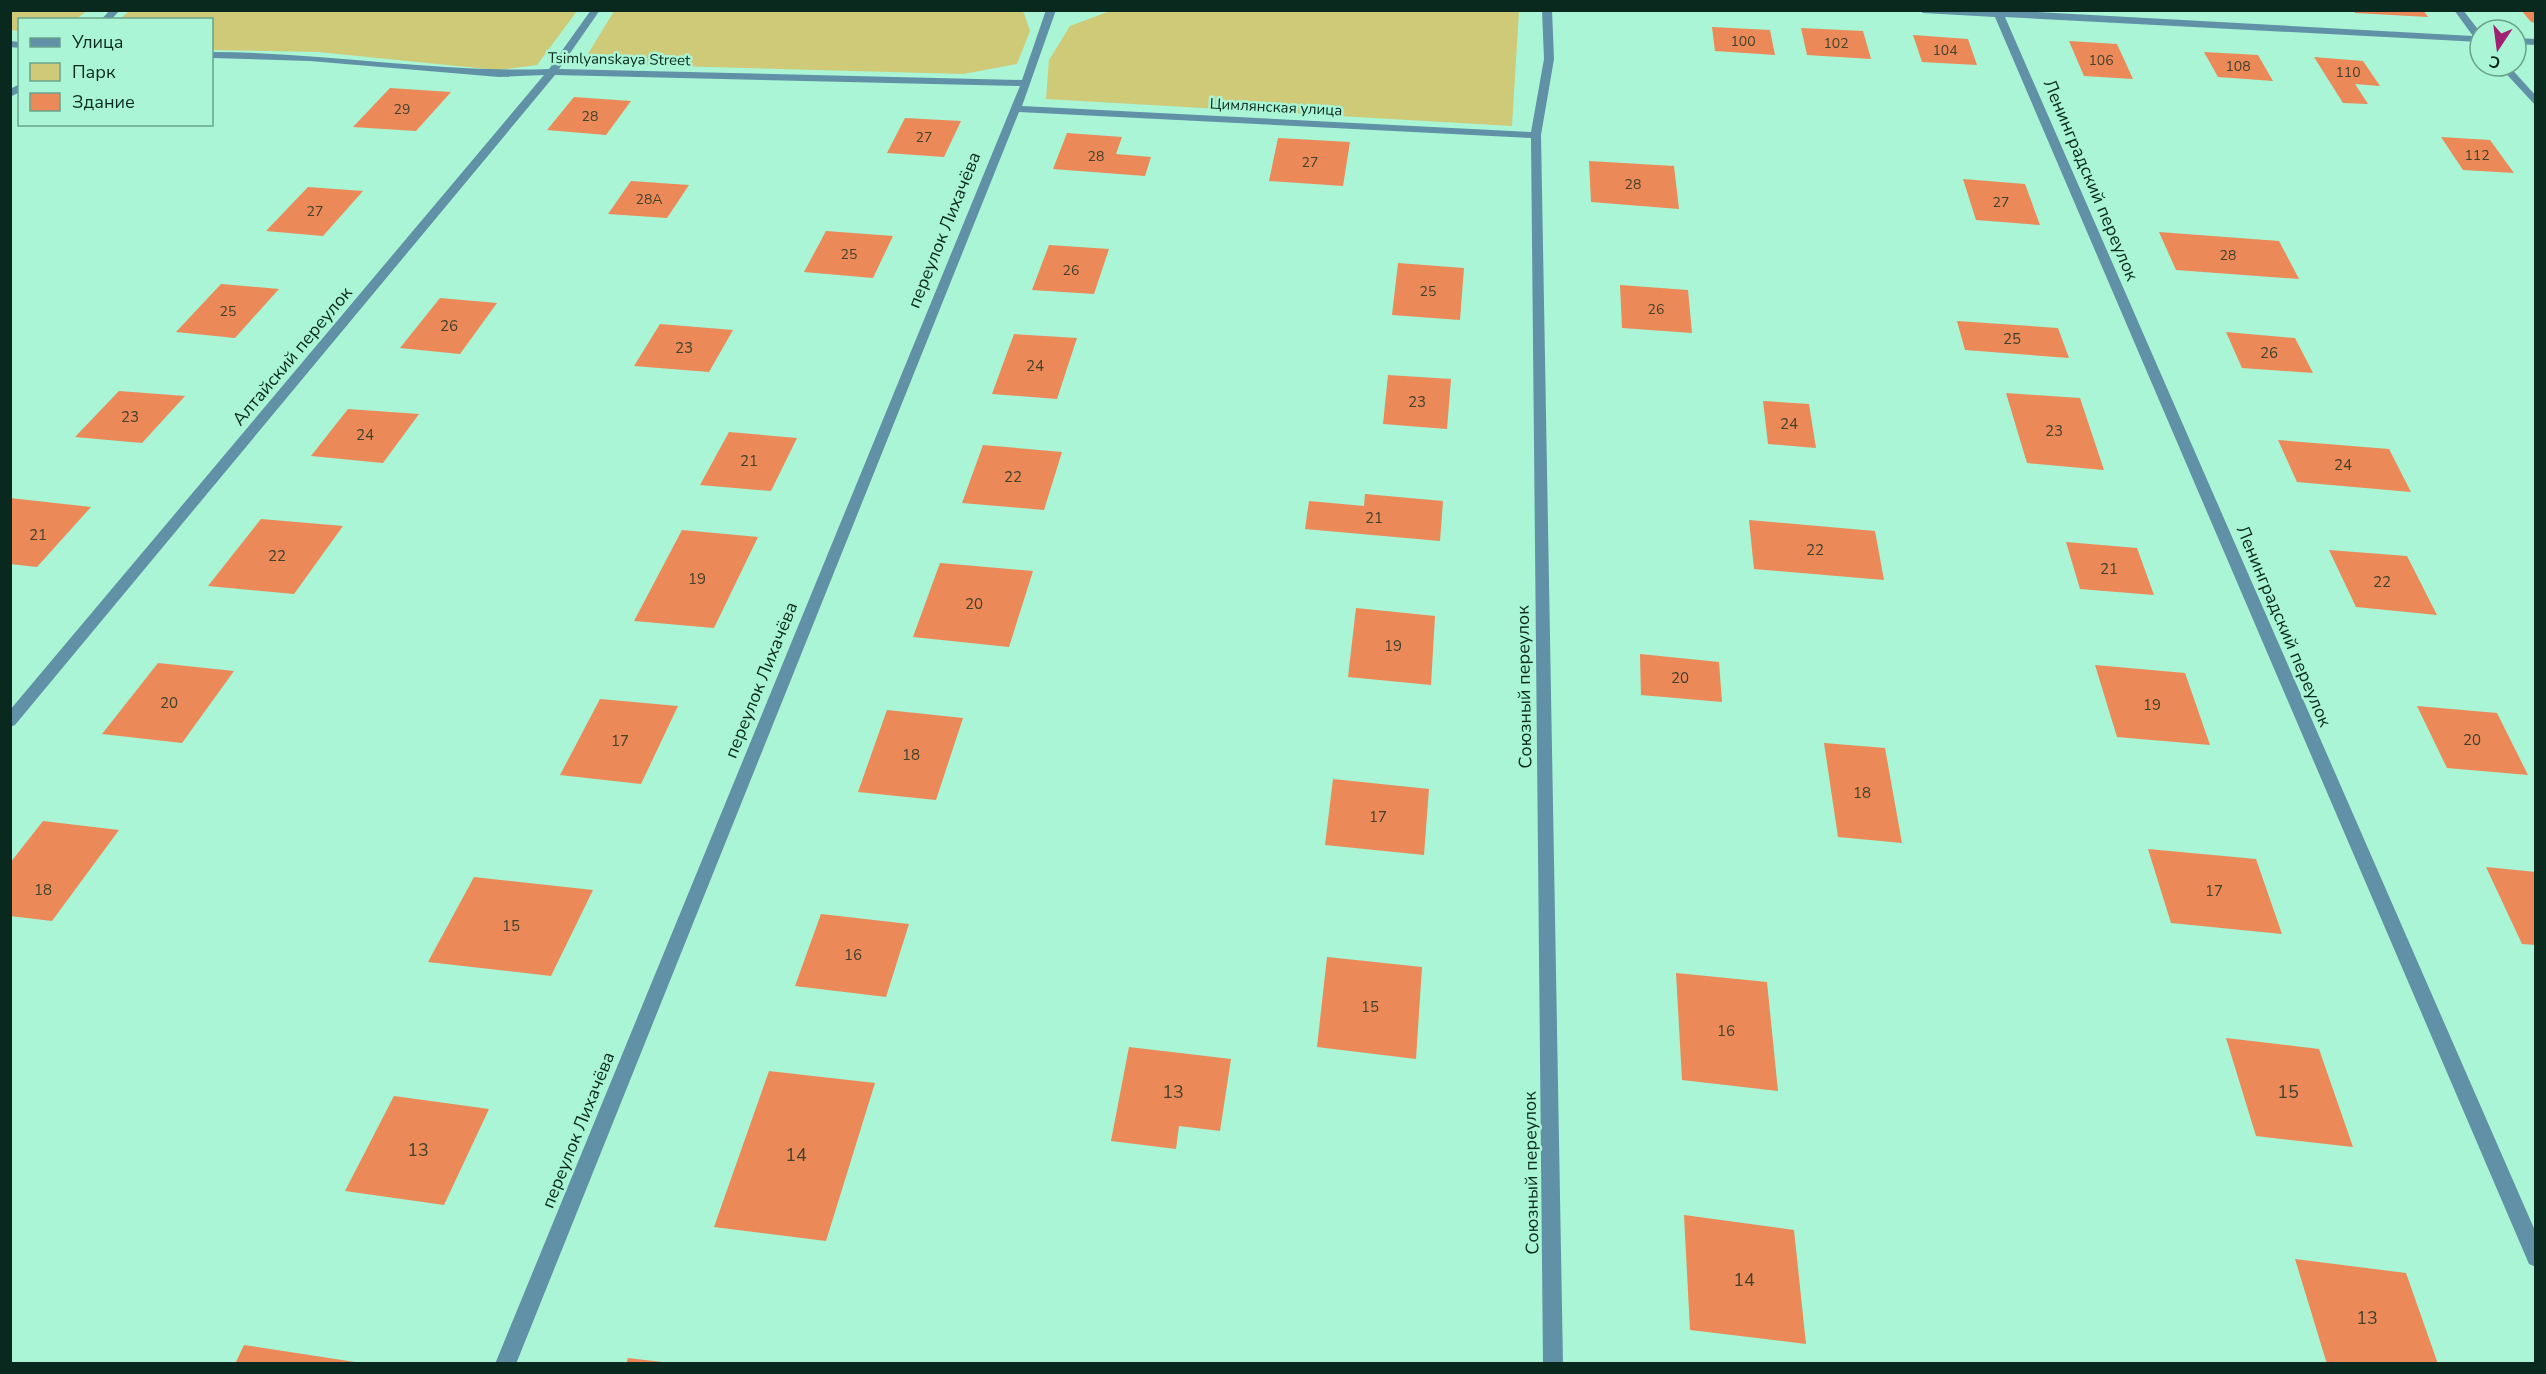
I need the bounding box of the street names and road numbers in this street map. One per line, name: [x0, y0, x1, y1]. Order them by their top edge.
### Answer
street label: Tsimlyanskaya Street: [548, 48, 691, 70]
street label: Ленинградский переулок: [2038, 76, 2145, 285]
street label: Цимлянская улица: [1209, 94, 1343, 120]
street label: переулок Лихачёва: [902, 148, 986, 312]
street label: Алтайский переулок: [227, 281, 358, 431]
street label: Ленинградский переулок: [2231, 522, 2338, 731]
street label: переулок Лихачёва: [719, 598, 803, 762]
street label: Союзный переулок: [1511, 605, 1537, 769]
street label: переулок Лихачёва: [536, 1048, 620, 1212]
street label: Союзный переулок: [1518, 1091, 1544, 1255]

